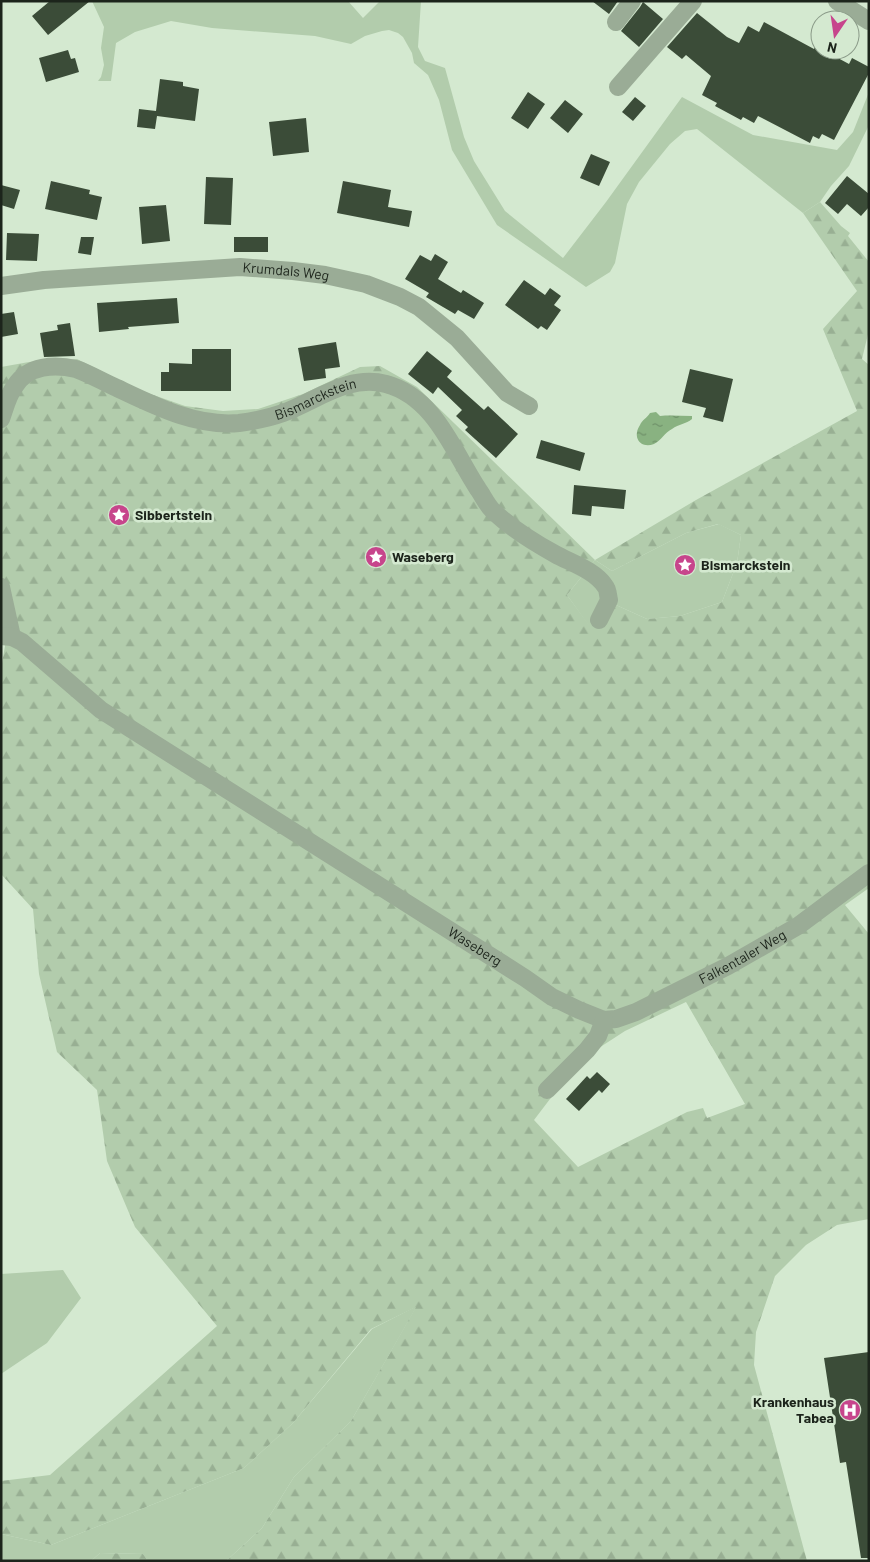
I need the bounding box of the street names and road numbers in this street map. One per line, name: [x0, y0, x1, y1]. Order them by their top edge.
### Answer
street label: Krumdals Weg: [242, 258, 331, 284]
street label: Bismarckstein: [272, 374, 358, 423]
street label: Waseberg: [445, 923, 505, 969]
street label: Falkentaler Weg: [696, 926, 789, 987]

